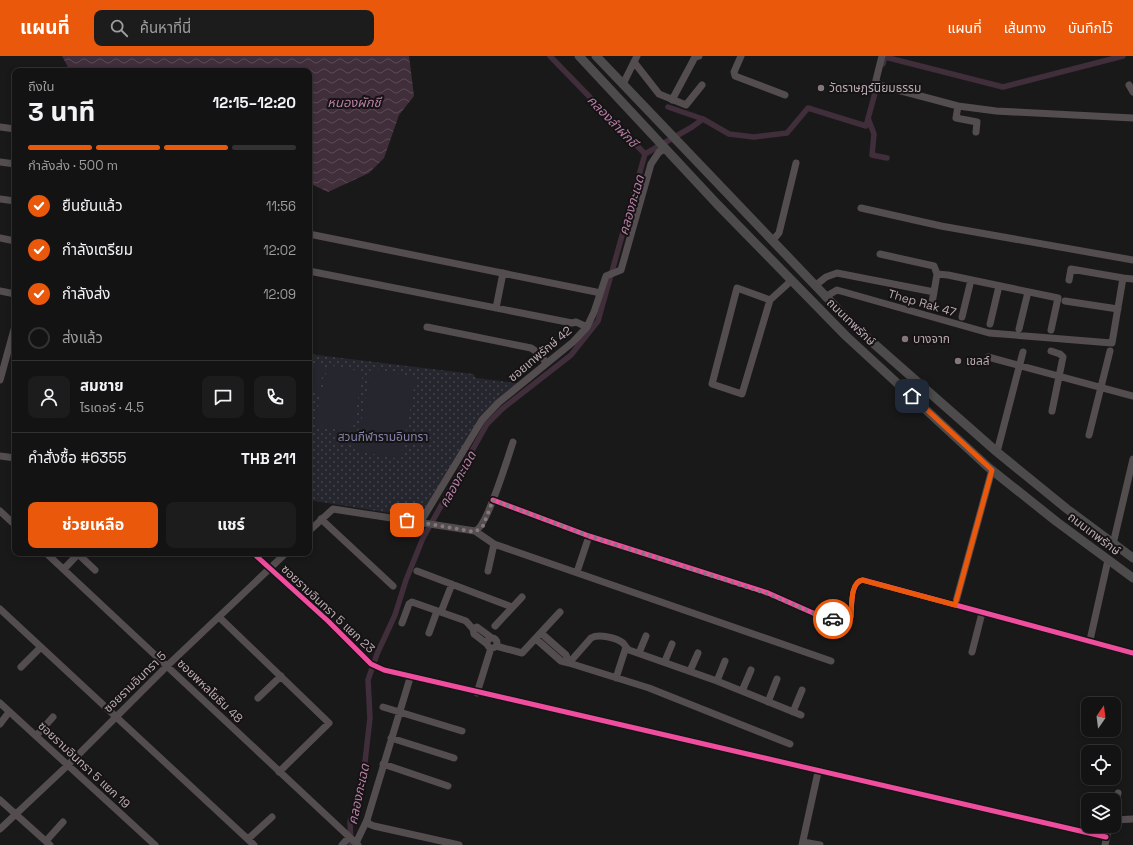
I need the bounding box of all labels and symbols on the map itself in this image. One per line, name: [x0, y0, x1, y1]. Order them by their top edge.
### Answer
place label: วัดราษฎร์นิยมธรรม: [829, 80, 921, 96]
marker: วัดราษฎร์นิยมธรรม: [816, 83, 826, 93]
water label: คลองลำผักชี: [584, 92, 643, 153]
water label: หนองผักชี: [327, 94, 383, 111]
water label: คลองกะเฉด: [615, 172, 648, 237]
street label: Thep Rak 47: [886, 286, 958, 320]
street label: ถนนเทพรักษ์: [823, 295, 879, 349]
street label: ซอยเทพรักษ์ 42: [505, 323, 575, 385]
place label: บางจาก: [913, 331, 950, 347]
marker: บางจาก: [900, 334, 910, 344]
place label: เชลล์: [966, 353, 990, 369]
marker: เชลล์: [953, 356, 963, 366]
pin: [895, 379, 929, 413]
park label: สวนกีฬารามอินทรา: [338, 429, 428, 445]
water label: คลองกะเฉด: [435, 447, 480, 510]
pin: [390, 503, 424, 537]
street label: ถนนเทพรักษ์: [1064, 509, 1124, 559]
street label: ซอยรามอินทรา 5 แยก 23: [278, 561, 378, 657]
courier: [813, 599, 853, 639]
street label: ซอยรามอินทรา 5: [100, 648, 170, 716]
street label: ซอยพหลโยธิน 48: [174, 656, 246, 726]
north arrow: [1081, 697, 1121, 737]
street label: ซอยรามอินทรา 5 แยก 19: [34, 718, 134, 812]
water label: คลองกะเฉด: [344, 761, 373, 826]

